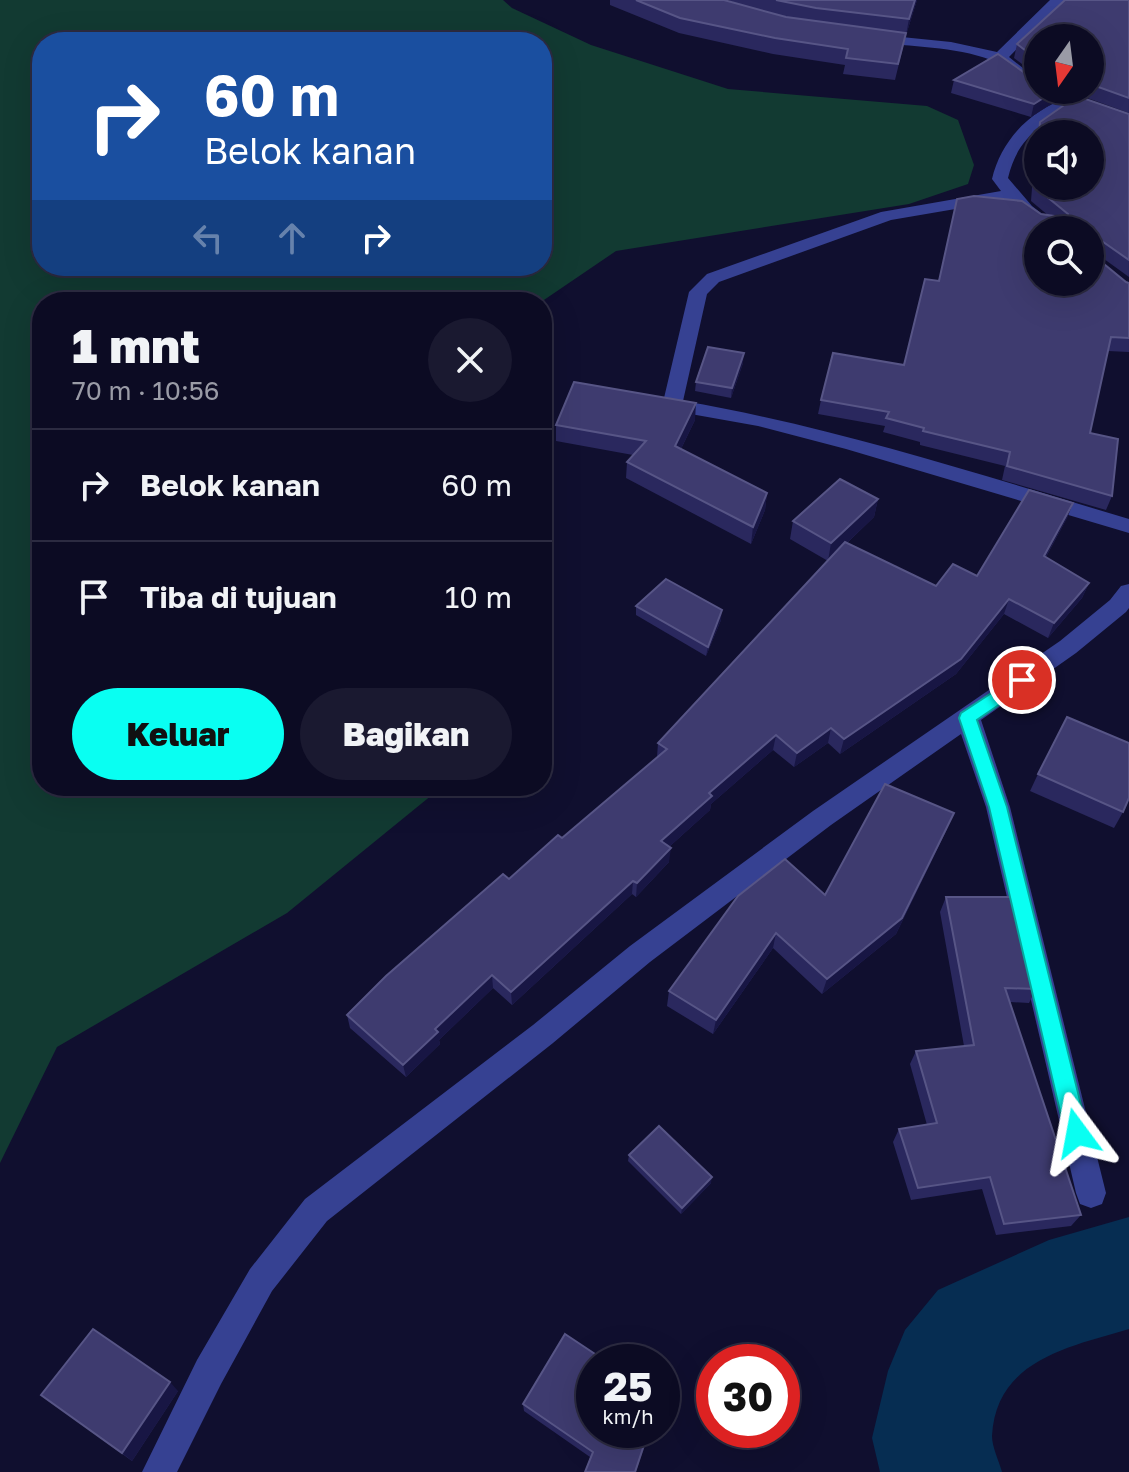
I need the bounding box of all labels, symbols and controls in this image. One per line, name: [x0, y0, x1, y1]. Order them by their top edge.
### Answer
north arrow: [1024, 24, 1104, 104]
map controls: [1024, 24, 1104, 296]
text: 60 m: [204, 61, 339, 128]
icon: right: [72, 64, 176, 168]
button: sound: [1024, 120, 1104, 200]
text: Belok kanan: [204, 129, 416, 172]
icon: left: [186, 216, 230, 260]
icon: ahead: [270, 216, 314, 260]
icon: right: [354, 216, 398, 260]
button: search: [1024, 216, 1104, 296]
text: 1 mnt: [72, 316, 200, 374]
button: close: [428, 318, 512, 402]
text: 70 m · 10:56: [72, 375, 220, 406]
icon: right: [72, 463, 116, 507]
text: Belok kanan: [140, 467, 320, 503]
text: 60 m: [441, 467, 512, 503]
icon: arrive: [72, 575, 116, 619]
text: Tiba di tujuan: [140, 579, 337, 615]
text: 10 m: [445, 579, 512, 615]
pin: [988, 646, 1056, 714]
icon: arrive: [1000, 658, 1044, 702]
button: Keluar: [72, 688, 284, 780]
button: Bagikan: [300, 688, 512, 780]
position arrow: [1035, 1091, 1119, 1175]
speed limit sign: 30: [696, 1344, 800, 1448]
text: 25: [604, 1362, 652, 1410]
text: km/h: [603, 1404, 653, 1428]

